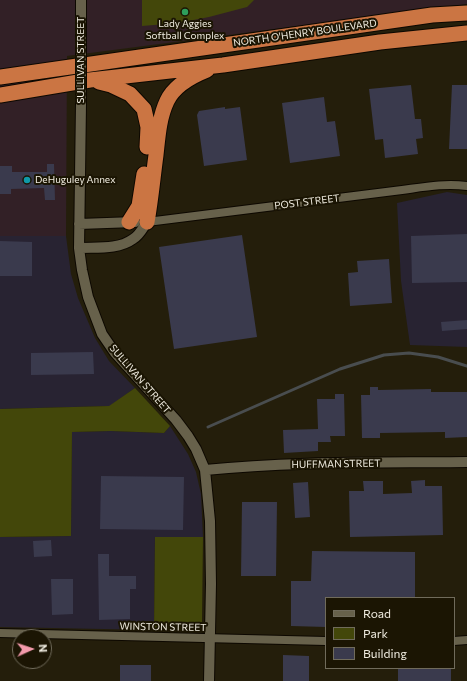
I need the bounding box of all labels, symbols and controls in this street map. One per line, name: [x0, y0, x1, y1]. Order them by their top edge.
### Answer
marker: Lady Aggies Softball Complex: [180, 7, 190, 17]
street label: SULLIVAN STREET: [75, 16, 87, 104]
street label: NORTH O'HENRY BOULEVARD: [232, 17, 378, 49]
place label: Lady Aggies Softball Complex: [146, 18, 224, 42]
place label: DeHuguley Annex: [35, 174, 115, 186]
marker: DeHuguley Annex: [22, 175, 32, 185]
street label: POST STREET: [274, 192, 340, 212]
street label: SULLIVAN STREET: [107, 342, 173, 416]
street label: HUFFMAN STREET: [291, 457, 381, 471]
legend: [325, 597, 455, 669]
text: Road: [363, 606, 391, 620]
street label: WINSTON STREET: [119, 620, 207, 634]
text: Park: [363, 626, 388, 640]
north arrow: [12, 629, 52, 669]
text: N: [37, 644, 50, 653]
text: Building: [363, 646, 407, 660]

